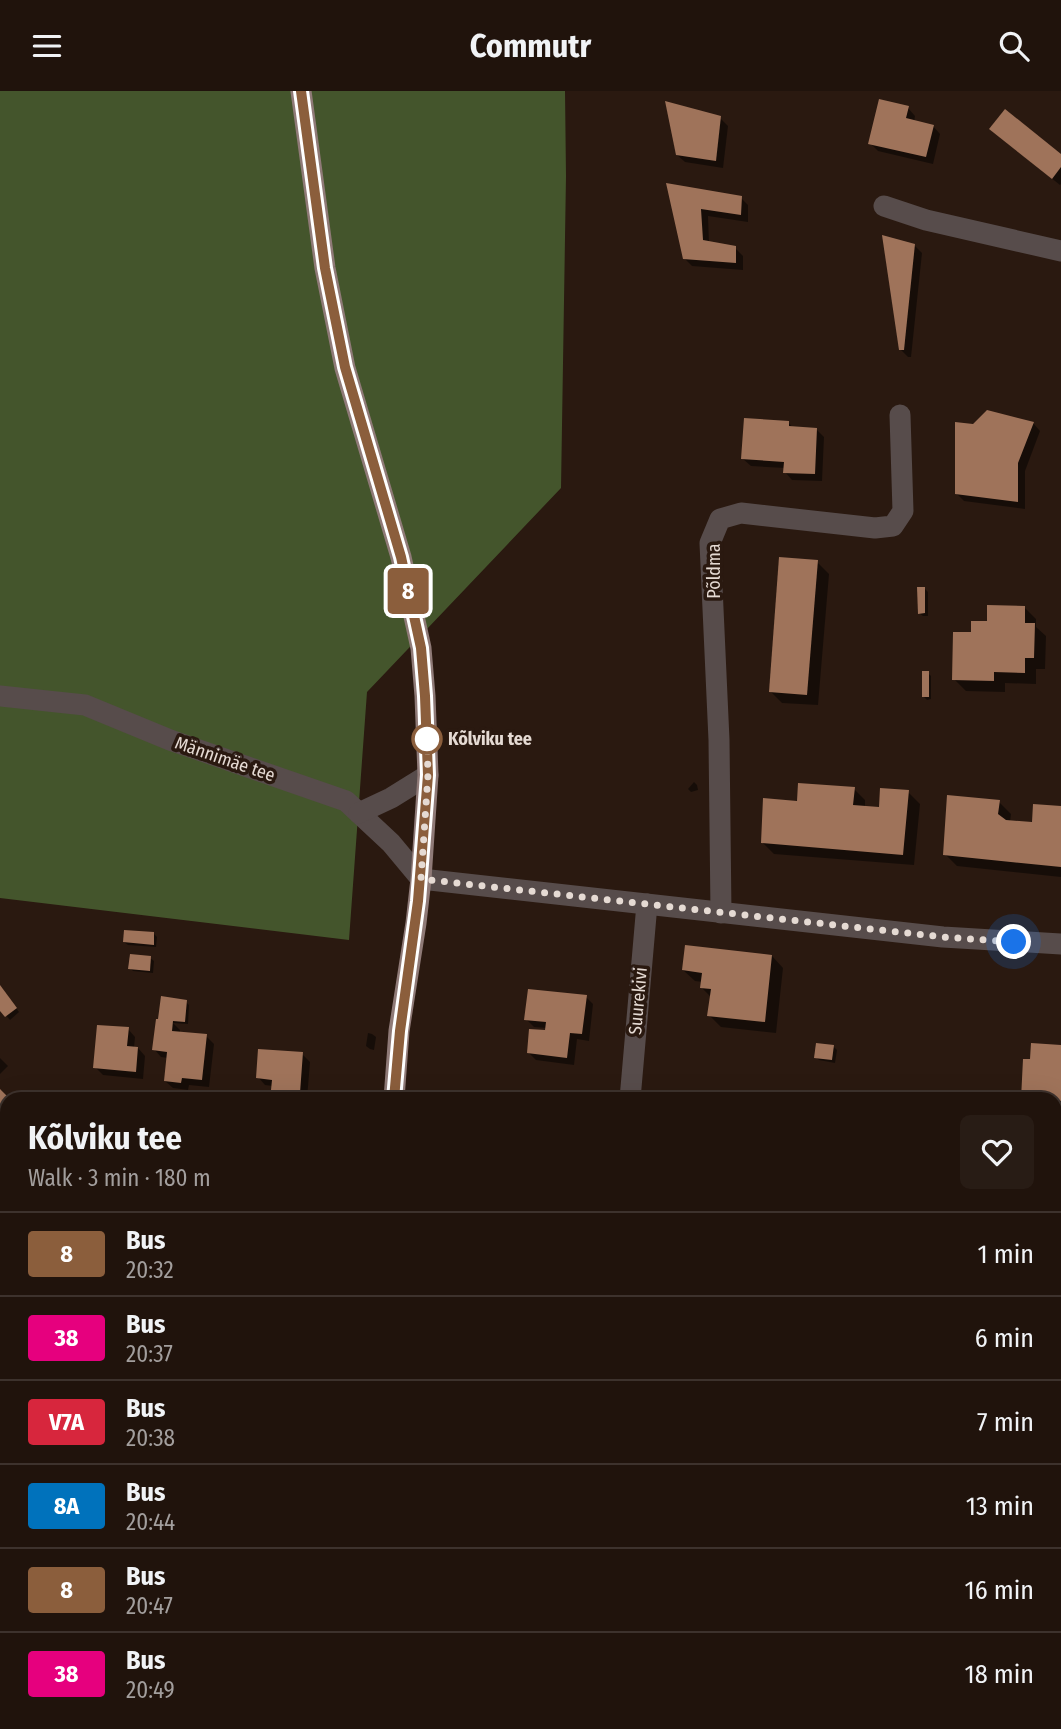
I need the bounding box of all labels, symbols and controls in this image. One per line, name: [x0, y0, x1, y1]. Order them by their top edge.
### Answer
icon: menu: [28, 27, 66, 65]
text: Commutr: [470, 27, 591, 65]
icon: search: [995, 27, 1033, 65]
street label: Põldma: [703, 543, 725, 599]
line badge: 8: [385, 568, 431, 614]
text: 8: [402, 577, 414, 605]
marker: Kõlviku tee: [412, 724, 442, 754]
place label: Kõlviku tee: [448, 728, 532, 750]
street label: Männimäe tee: [172, 732, 278, 786]
your location: [996, 924, 1031, 959]
street label: Suurekivi: [624, 966, 652, 1036]
button: heart: [960, 1115, 1034, 1189]
text: Kõlviku tee: [28, 1118, 182, 1158]
text: Walk · 3 min · 180 m: [28, 1164, 211, 1192]
text: Bus: [126, 1225, 165, 1256]
text: 1 min: [978, 1239, 1034, 1270]
text: 8: [60, 1240, 73, 1268]
text: 20:32: [126, 1256, 174, 1284]
text: Bus: [126, 1309, 165, 1340]
text: 6 min: [975, 1323, 1034, 1354]
text: 38: [54, 1324, 79, 1352]
text: 20:37: [126, 1340, 173, 1368]
text: Bus: [126, 1393, 165, 1424]
text: 7 min: [977, 1407, 1034, 1438]
text: V7A: [49, 1408, 84, 1436]
text: 20:38: [126, 1424, 175, 1452]
text: Bus: [126, 1477, 165, 1508]
text: 13 min: [966, 1491, 1034, 1522]
text: 8A: [54, 1492, 79, 1520]
text: 20:44: [126, 1508, 175, 1536]
text: Bus: [126, 1561, 165, 1592]
text: 16 min: [965, 1575, 1034, 1606]
text: 8: [60, 1576, 73, 1604]
text: 20:47: [126, 1592, 173, 1620]
text: Bus: [126, 1645, 165, 1676]
text: 18 min: [965, 1659, 1034, 1690]
text: 38: [54, 1660, 79, 1688]
text: 20:49: [126, 1676, 175, 1704]

